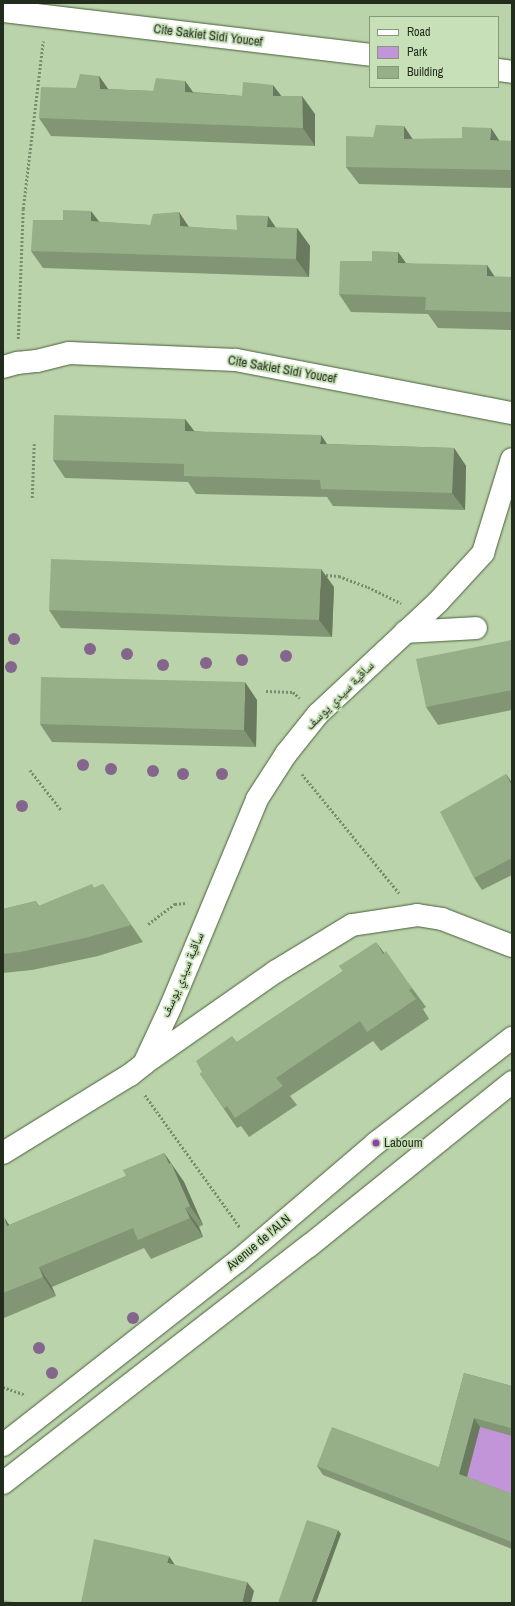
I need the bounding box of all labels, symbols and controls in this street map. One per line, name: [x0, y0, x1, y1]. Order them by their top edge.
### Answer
legend: [369, 16, 499, 88]
street label: Cite Sakiet Sidi Youcef: [152, 22, 264, 50]
text: Road: [407, 24, 431, 40]
text: Park: [407, 44, 427, 60]
text: Building: [407, 64, 443, 80]
street label: Cite Sakiet Sidi Youcef: [226, 353, 338, 387]
street label: ساقية سيدي يوسف: [302, 658, 378, 734]
street label: ساقية سيدي يوسف: [158, 930, 208, 1020]
place label: Laboum: [384, 1135, 423, 1151]
marker: Laboum: [371, 1138, 381, 1148]
street label: Avenue de l'ALN: [224, 1212, 294, 1274]

